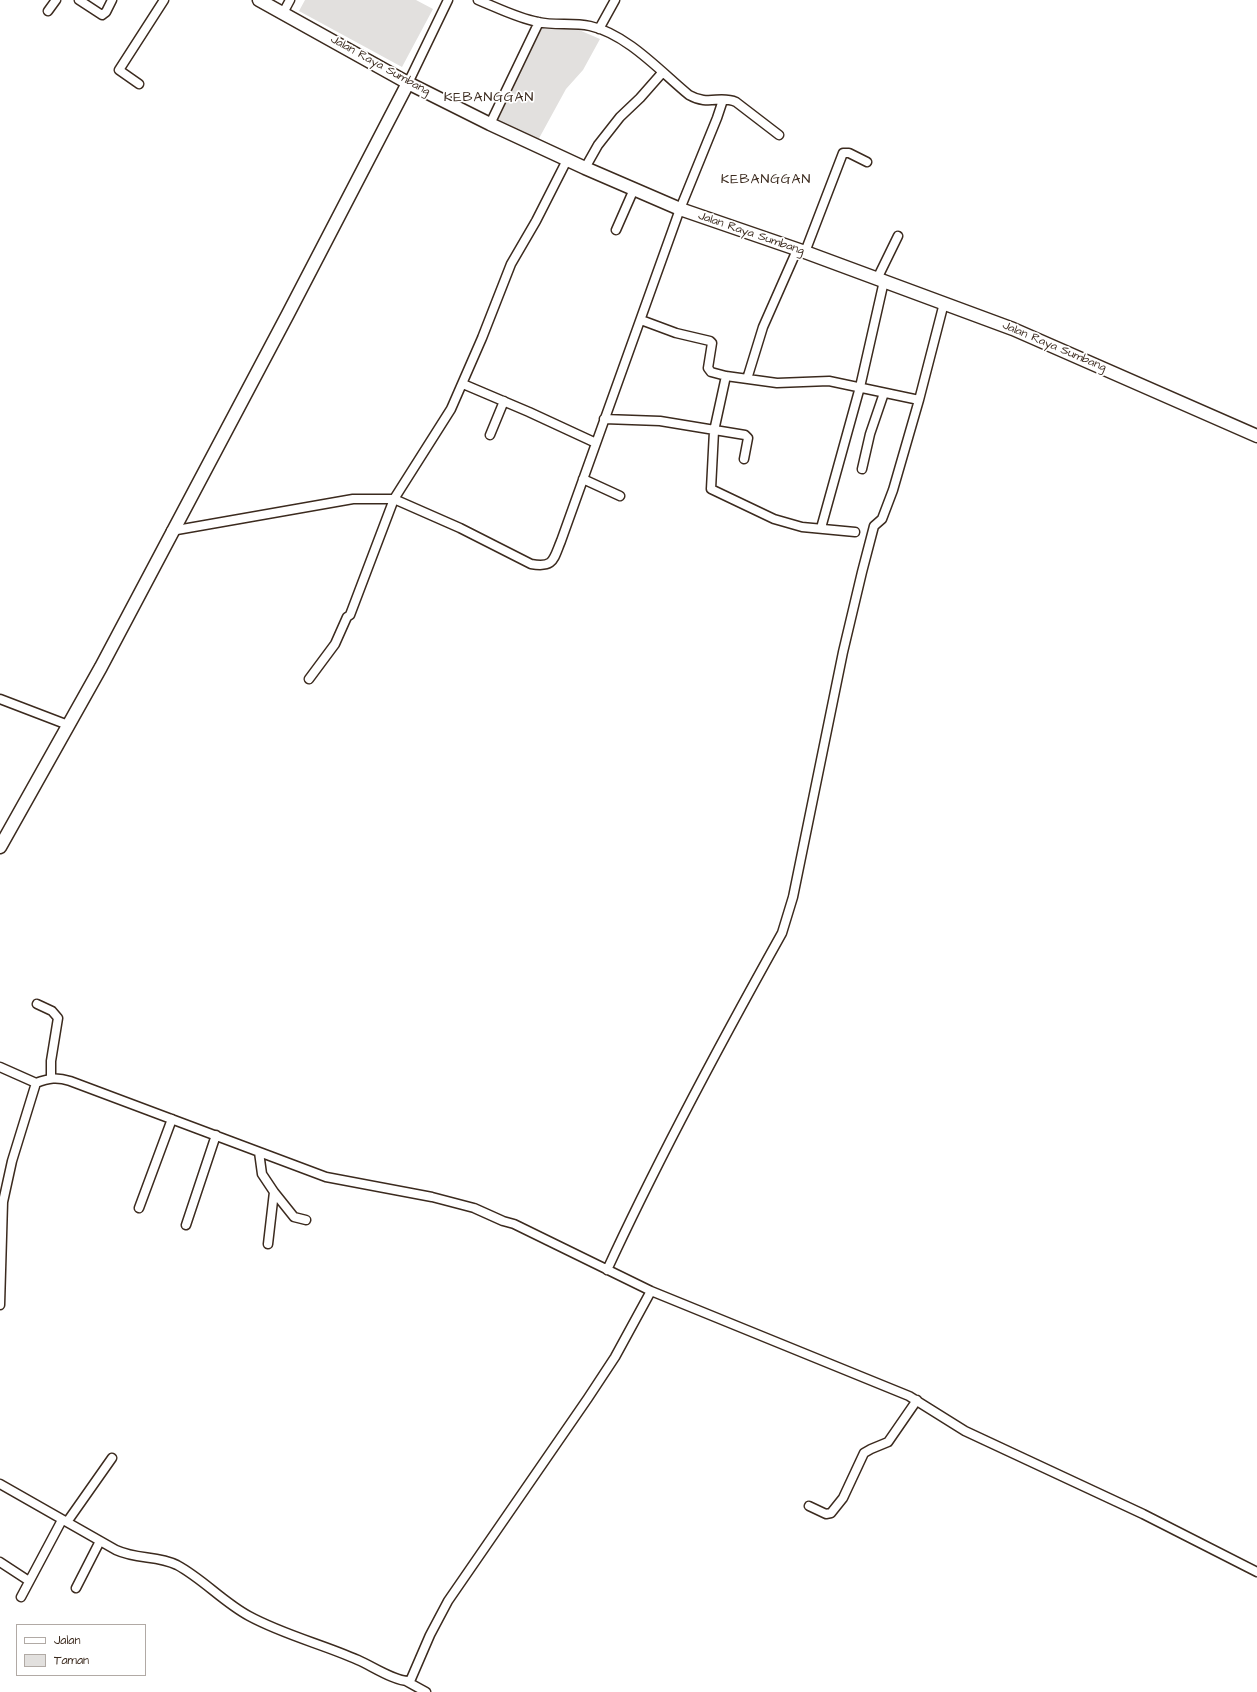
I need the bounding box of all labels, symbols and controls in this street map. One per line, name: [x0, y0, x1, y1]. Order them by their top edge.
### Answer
street label: Jalan Raya Sumbang: [328, 33, 432, 99]
district label: KEBANGGAN: [444, 90, 534, 106]
district label: KEBANGGAN: [721, 172, 811, 188]
street label: Jalan Raya Sumbang: [696, 209, 806, 259]
street label: Jalan Raya Sumbang: [1000, 319, 1108, 375]
legend: [16, 1624, 146, 1676]
text: Jalan: [54, 1632, 80, 1649]
text: Taman: [54, 1652, 89, 1669]

